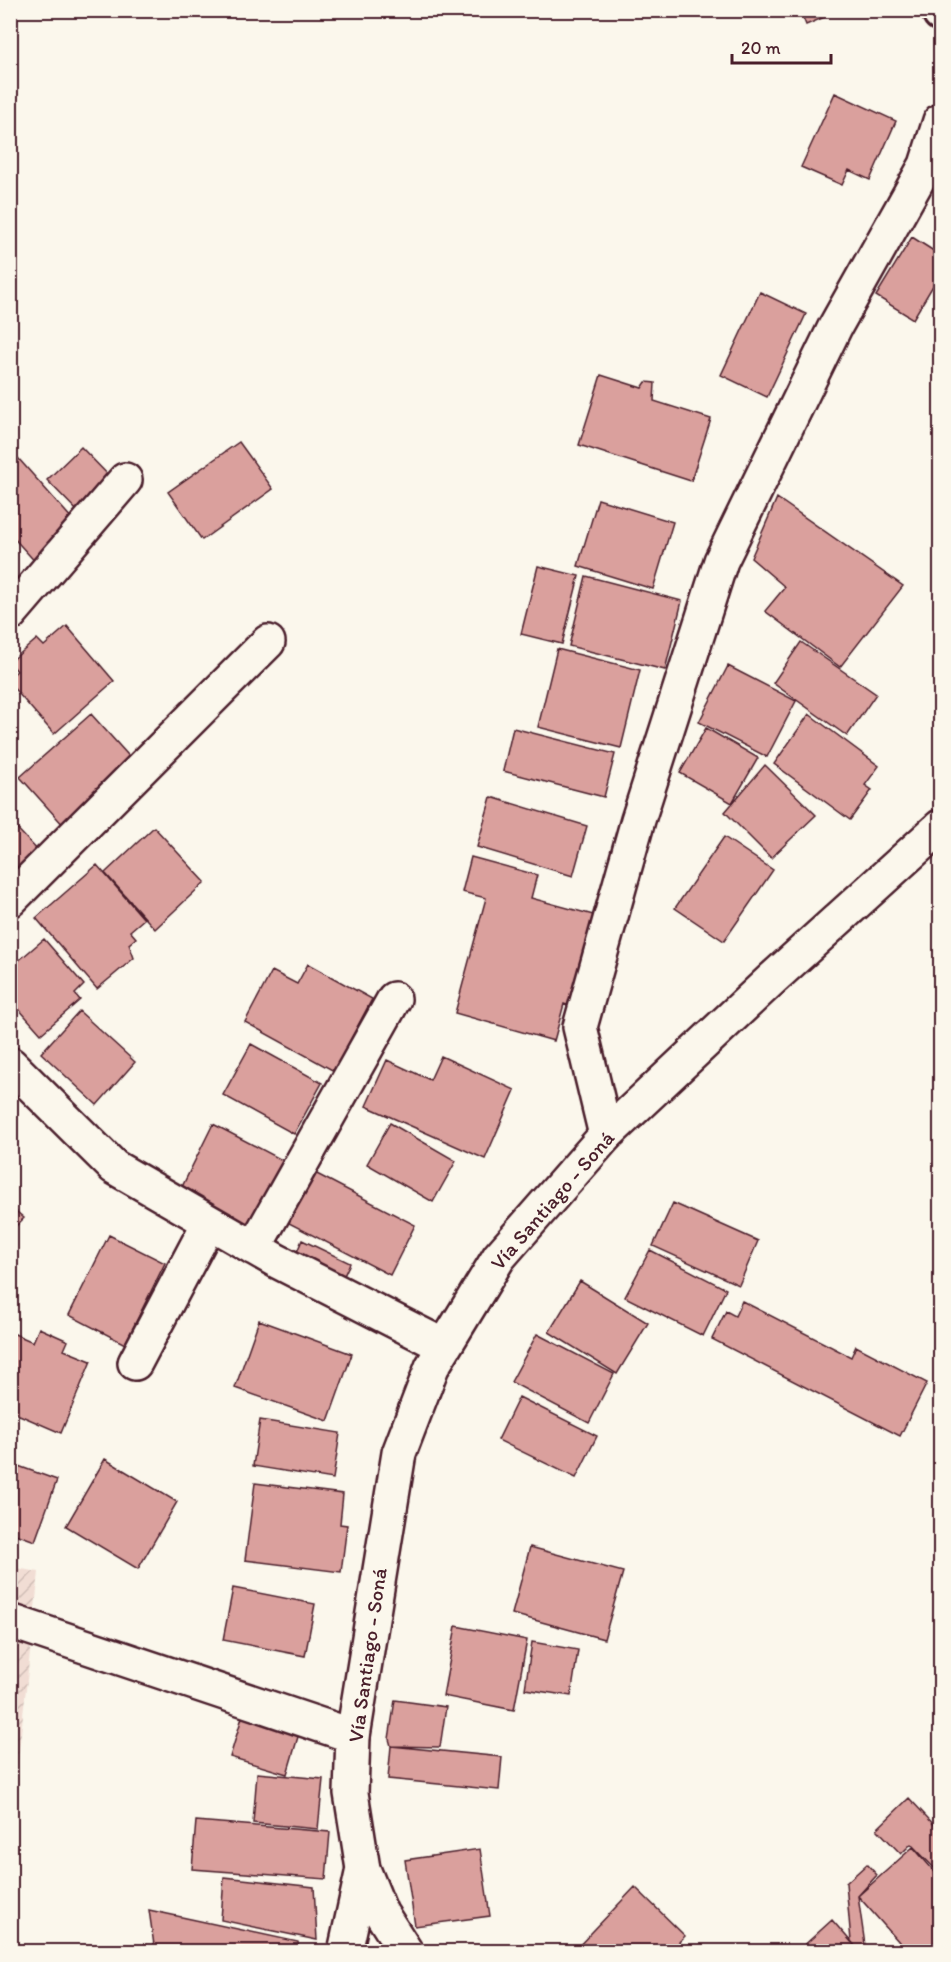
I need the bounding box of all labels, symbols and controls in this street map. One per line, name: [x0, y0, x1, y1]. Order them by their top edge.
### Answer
scale bar: [732, 27, 831, 65]
text: 20 m: [741, 37, 781, 59]
street label: Vía Santiago - Soná: [485, 1125, 619, 1275]
street label: Vía Santiago - Soná: [342, 1566, 392, 1744]

